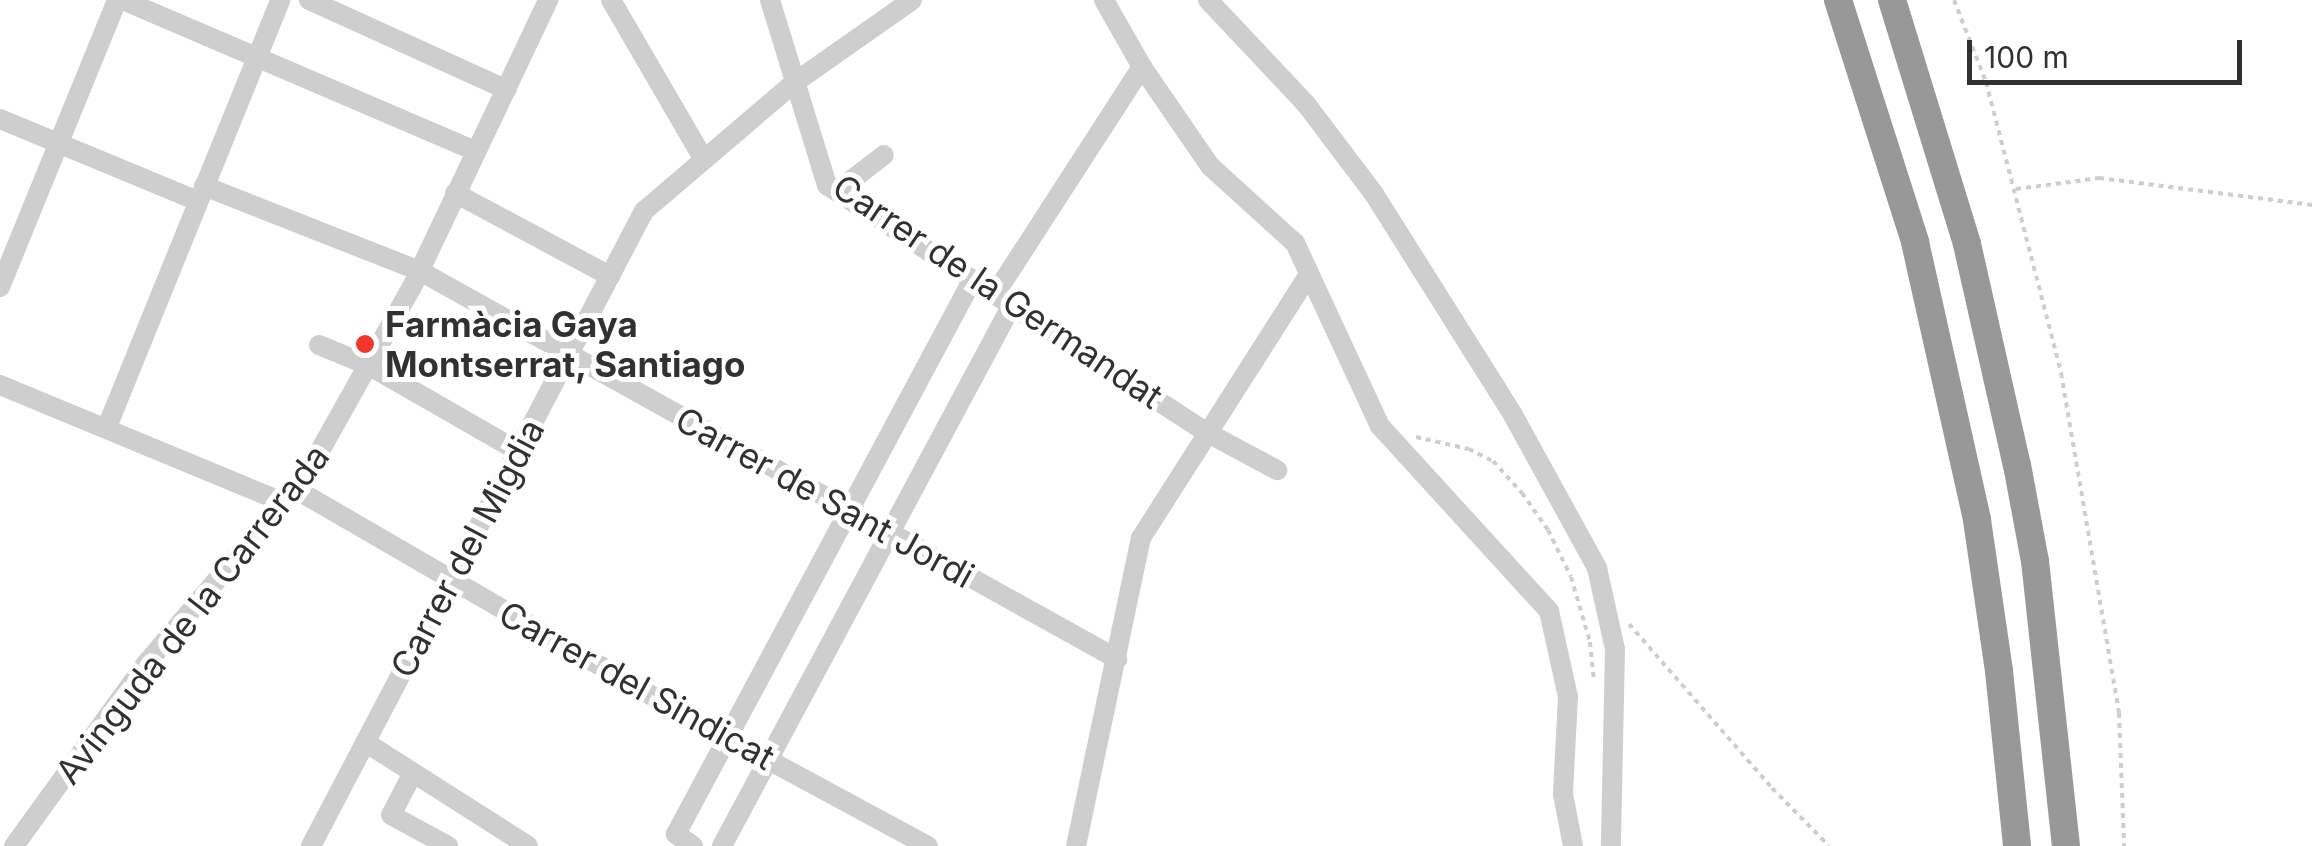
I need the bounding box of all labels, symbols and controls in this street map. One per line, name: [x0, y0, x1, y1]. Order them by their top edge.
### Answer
scale bar: [1972, 20, 2247, 82]
text: 100 m: [1984, 39, 2069, 75]
street label: Carrer de la Germandat: [825, 165, 1171, 417]
place label: Farmàcia Gaya Montserrat, Santiago: [385, 303, 747, 385]
marker: Farmàcia Gaya Montserrat, Santiago: [354, 333, 376, 355]
street label: Carrer de Sant Jordi: [669, 398, 981, 596]
street label: Carrer del Migdia: [381, 412, 553, 684]
street label: Avinguda de la Carrerada: [46, 436, 338, 792]
street label: Carrer del Sindicat: [492, 592, 782, 778]

